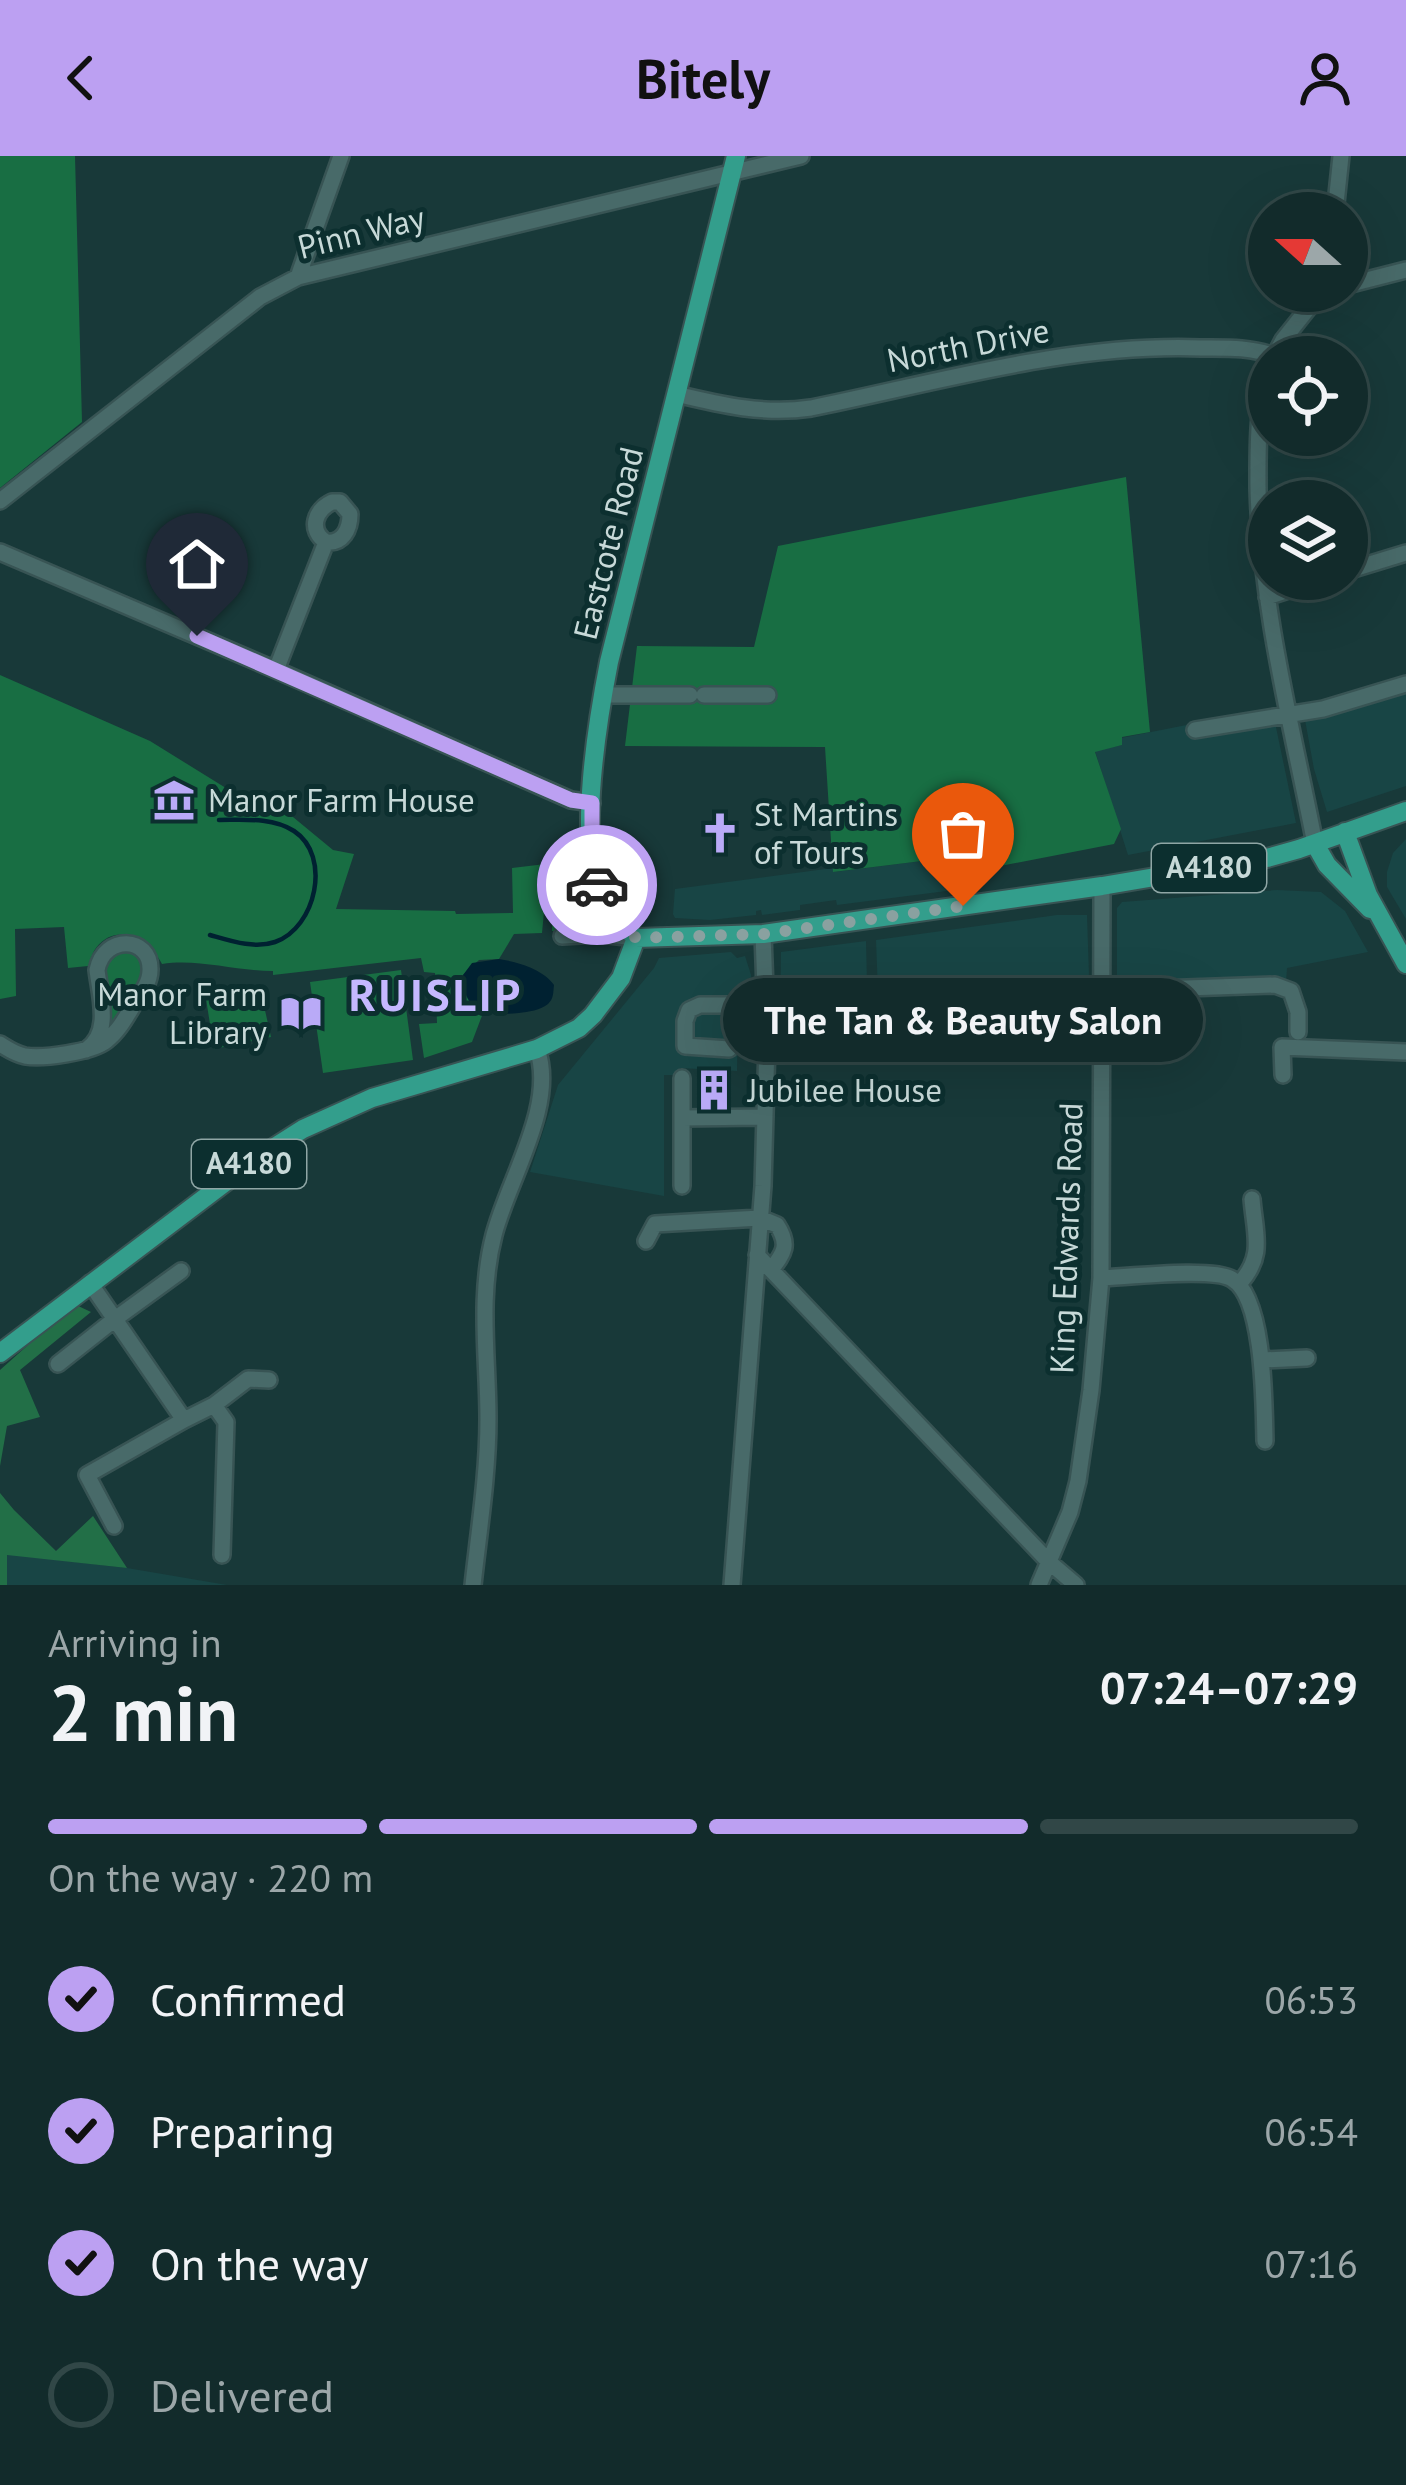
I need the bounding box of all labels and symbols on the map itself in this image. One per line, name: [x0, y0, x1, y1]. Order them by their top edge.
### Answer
north arrow: [1248, 192, 1368, 312]
street label: Pinn Way: [293, 195, 429, 268]
street label: North Drive: [883, 308, 1053, 381]
street label: Eastcote Road: [563, 442, 652, 644]
pin: [146, 513, 248, 636]
museum icon: Manor Farm House: [151, 777, 197, 823]
place label: Manor Farm House: [208, 778, 475, 821]
pin: [912, 783, 1014, 906]
place label: St Martins of Tours: [754, 792, 898, 873]
church icon: St Martins of Tours: [697, 810, 743, 856]
courier: [537, 825, 657, 945]
road number: A4180: [1152, 844, 1266, 892]
district label: RUISLIP: [349, 965, 523, 1023]
place label: Manor Farm Library: [97, 972, 268, 1053]
callout: The Tan & Beauty Salon: [723, 978, 1203, 1062]
library icon: Manor Farm Library: [278, 990, 324, 1036]
building icon: Jubilee House: [691, 1067, 737, 1113]
place label: Jubilee House: [746, 1068, 942, 1111]
street label: King Edwards Road: [1039, 1102, 1092, 1374]
road number: A4180: [192, 1140, 306, 1188]

